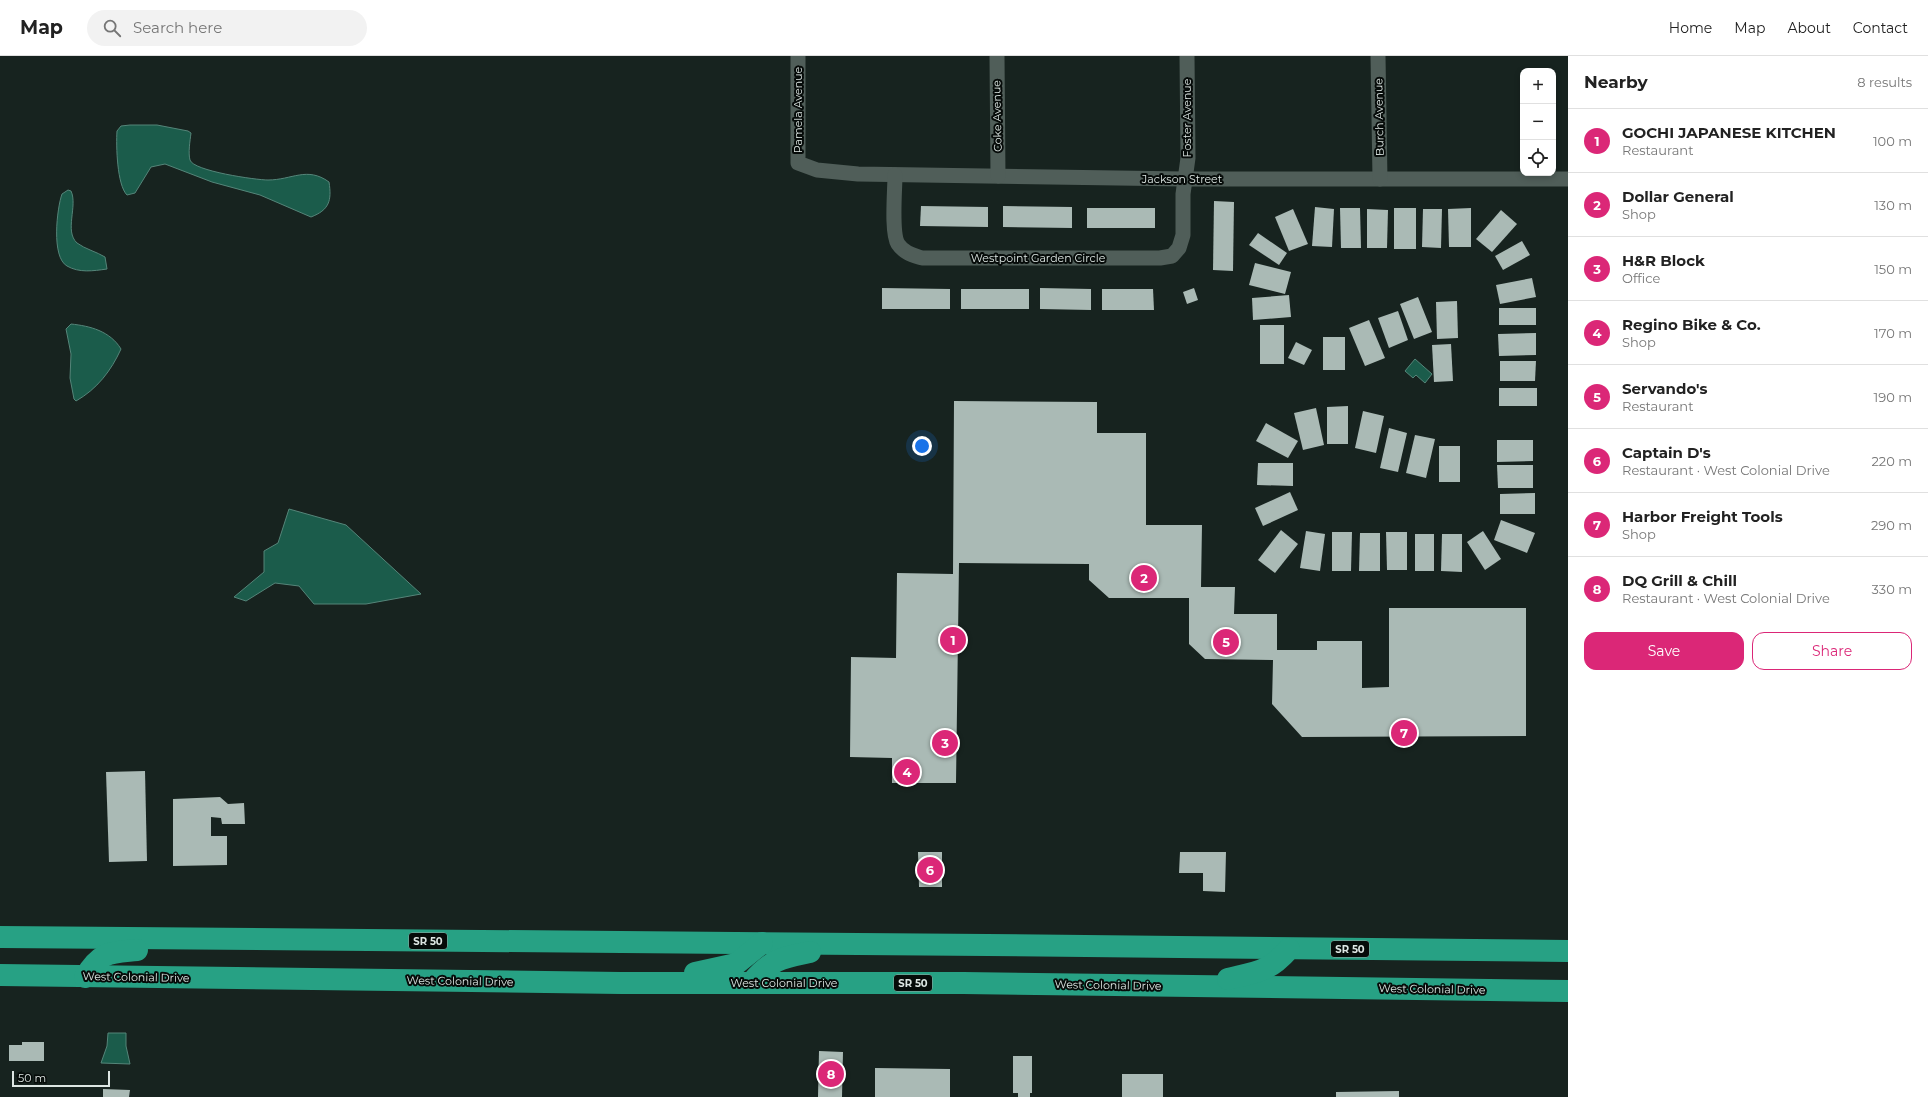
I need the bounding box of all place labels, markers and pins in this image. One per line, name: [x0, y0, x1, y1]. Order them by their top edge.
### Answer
pin: 2: [1131, 563, 1157, 593]
pin: 1: [940, 625, 966, 655]
pin: 5: [1213, 627, 1239, 657]
pin: 7: [1391, 718, 1417, 748]
pin: 3: [932, 728, 958, 758]
pin: 4: [894, 757, 920, 787]
pin: 6: [917, 855, 943, 885]
pin: 8: [818, 1059, 844, 1089]

